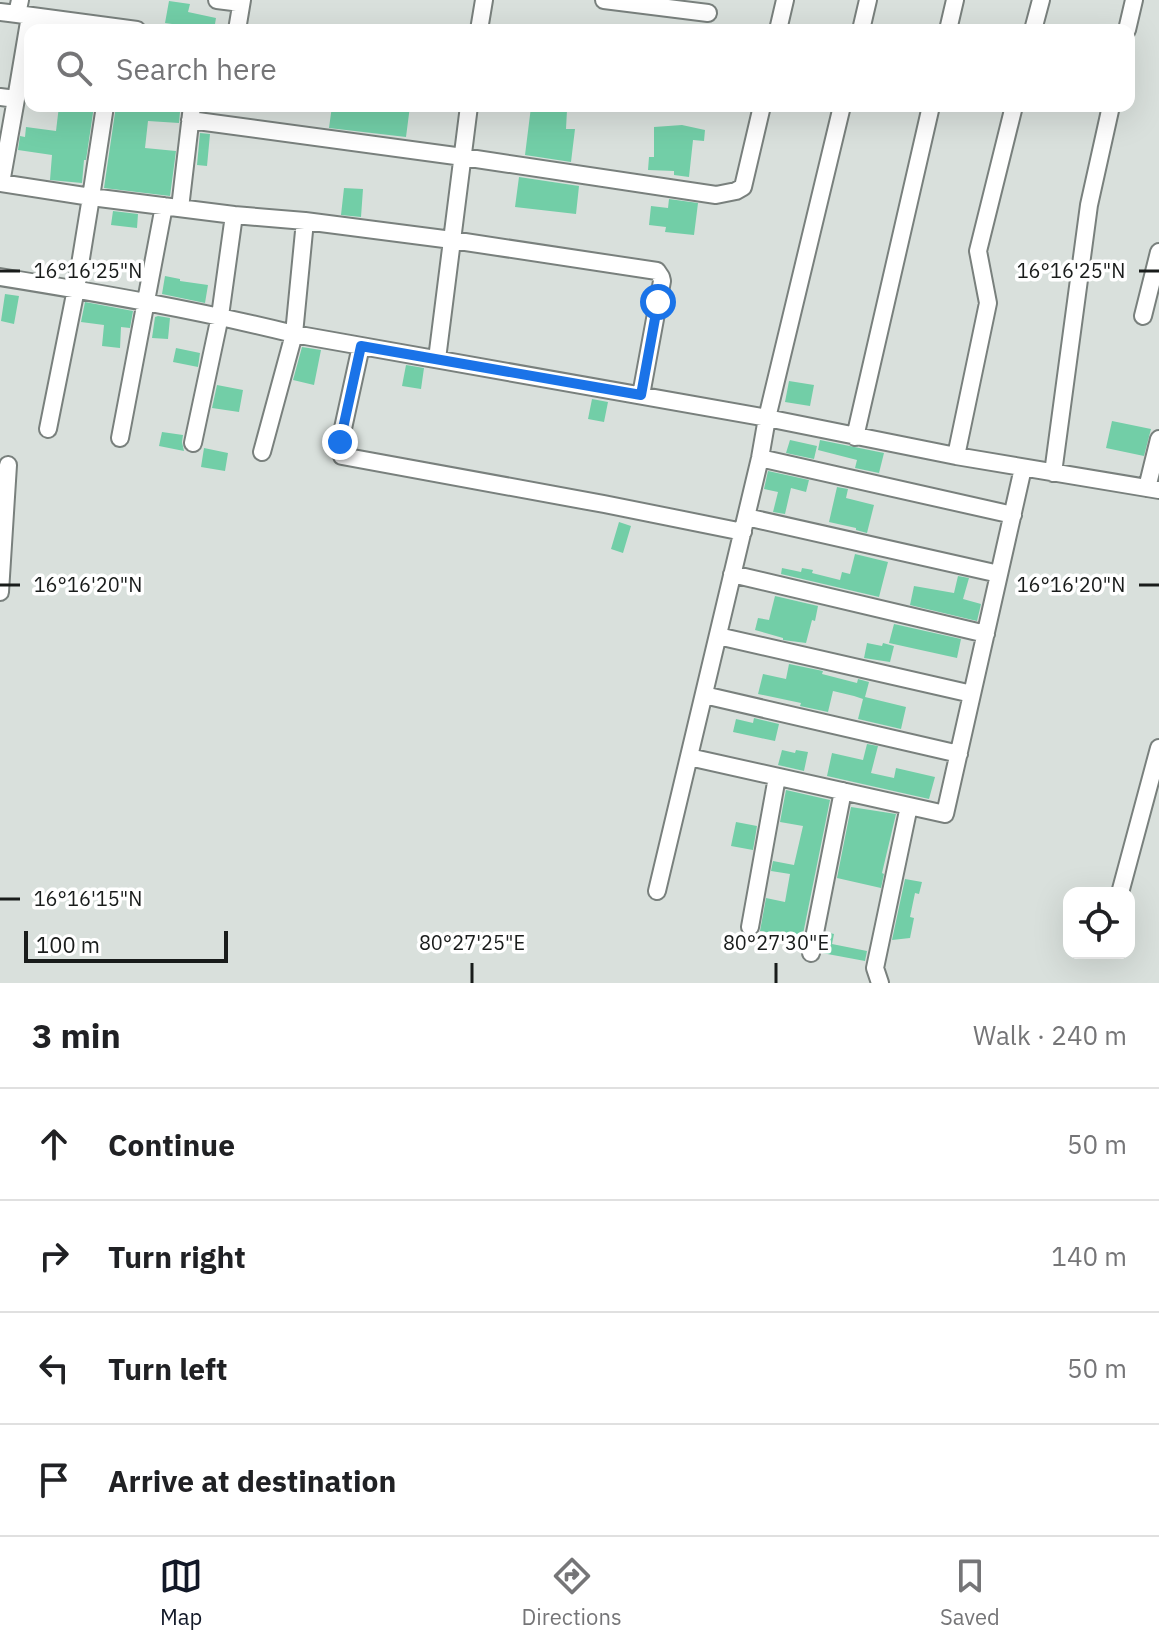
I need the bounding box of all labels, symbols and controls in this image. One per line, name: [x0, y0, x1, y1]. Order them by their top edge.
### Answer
search box: [24, 24, 1135, 112]
icon: search: [52, 46, 96, 90]
text: Search here: [116, 49, 277, 88]
text: 16°16'25"N: [34, 257, 142, 284]
text: 16°16'25"N: [1017, 257, 1125, 284]
route start: [640, 284, 676, 320]
route end: [322, 424, 358, 460]
text: 16°16'20"N: [34, 571, 142, 598]
text: 16°16'20"N: [1017, 571, 1125, 598]
text: 16°16'15"N: [34, 885, 142, 912]
map controls: [1063, 887, 1135, 959]
button: locate: [1063, 887, 1135, 959]
scale bar: [24, 927, 228, 963]
text: 80°27'25"E: [419, 929, 525, 956]
text: 80°27'30"E: [723, 929, 829, 956]
text: 100 m: [36, 930, 100, 959]
text: 3 min: [32, 1013, 121, 1057]
text: Walk · 240 m: [973, 1018, 1127, 1052]
icon: ahead: [32, 1122, 76, 1166]
text: Continue: [108, 1125, 235, 1164]
text: 50 m: [1067, 1127, 1127, 1161]
icon: right: [32, 1234, 76, 1278]
text: Turn right: [108, 1237, 246, 1276]
text: 140 m: [1051, 1239, 1127, 1273]
icon: left: [32, 1346, 76, 1390]
text: Turn left: [108, 1349, 227, 1388]
text: 50 m: [1067, 1351, 1127, 1385]
icon: arrive: [32, 1458, 76, 1502]
text: Arrive at destination: [108, 1461, 396, 1500]
tab: Map: [159, 1554, 203, 1631]
tab: Directions: [522, 1554, 622, 1631]
tab: Saved: [940, 1554, 1000, 1631]

